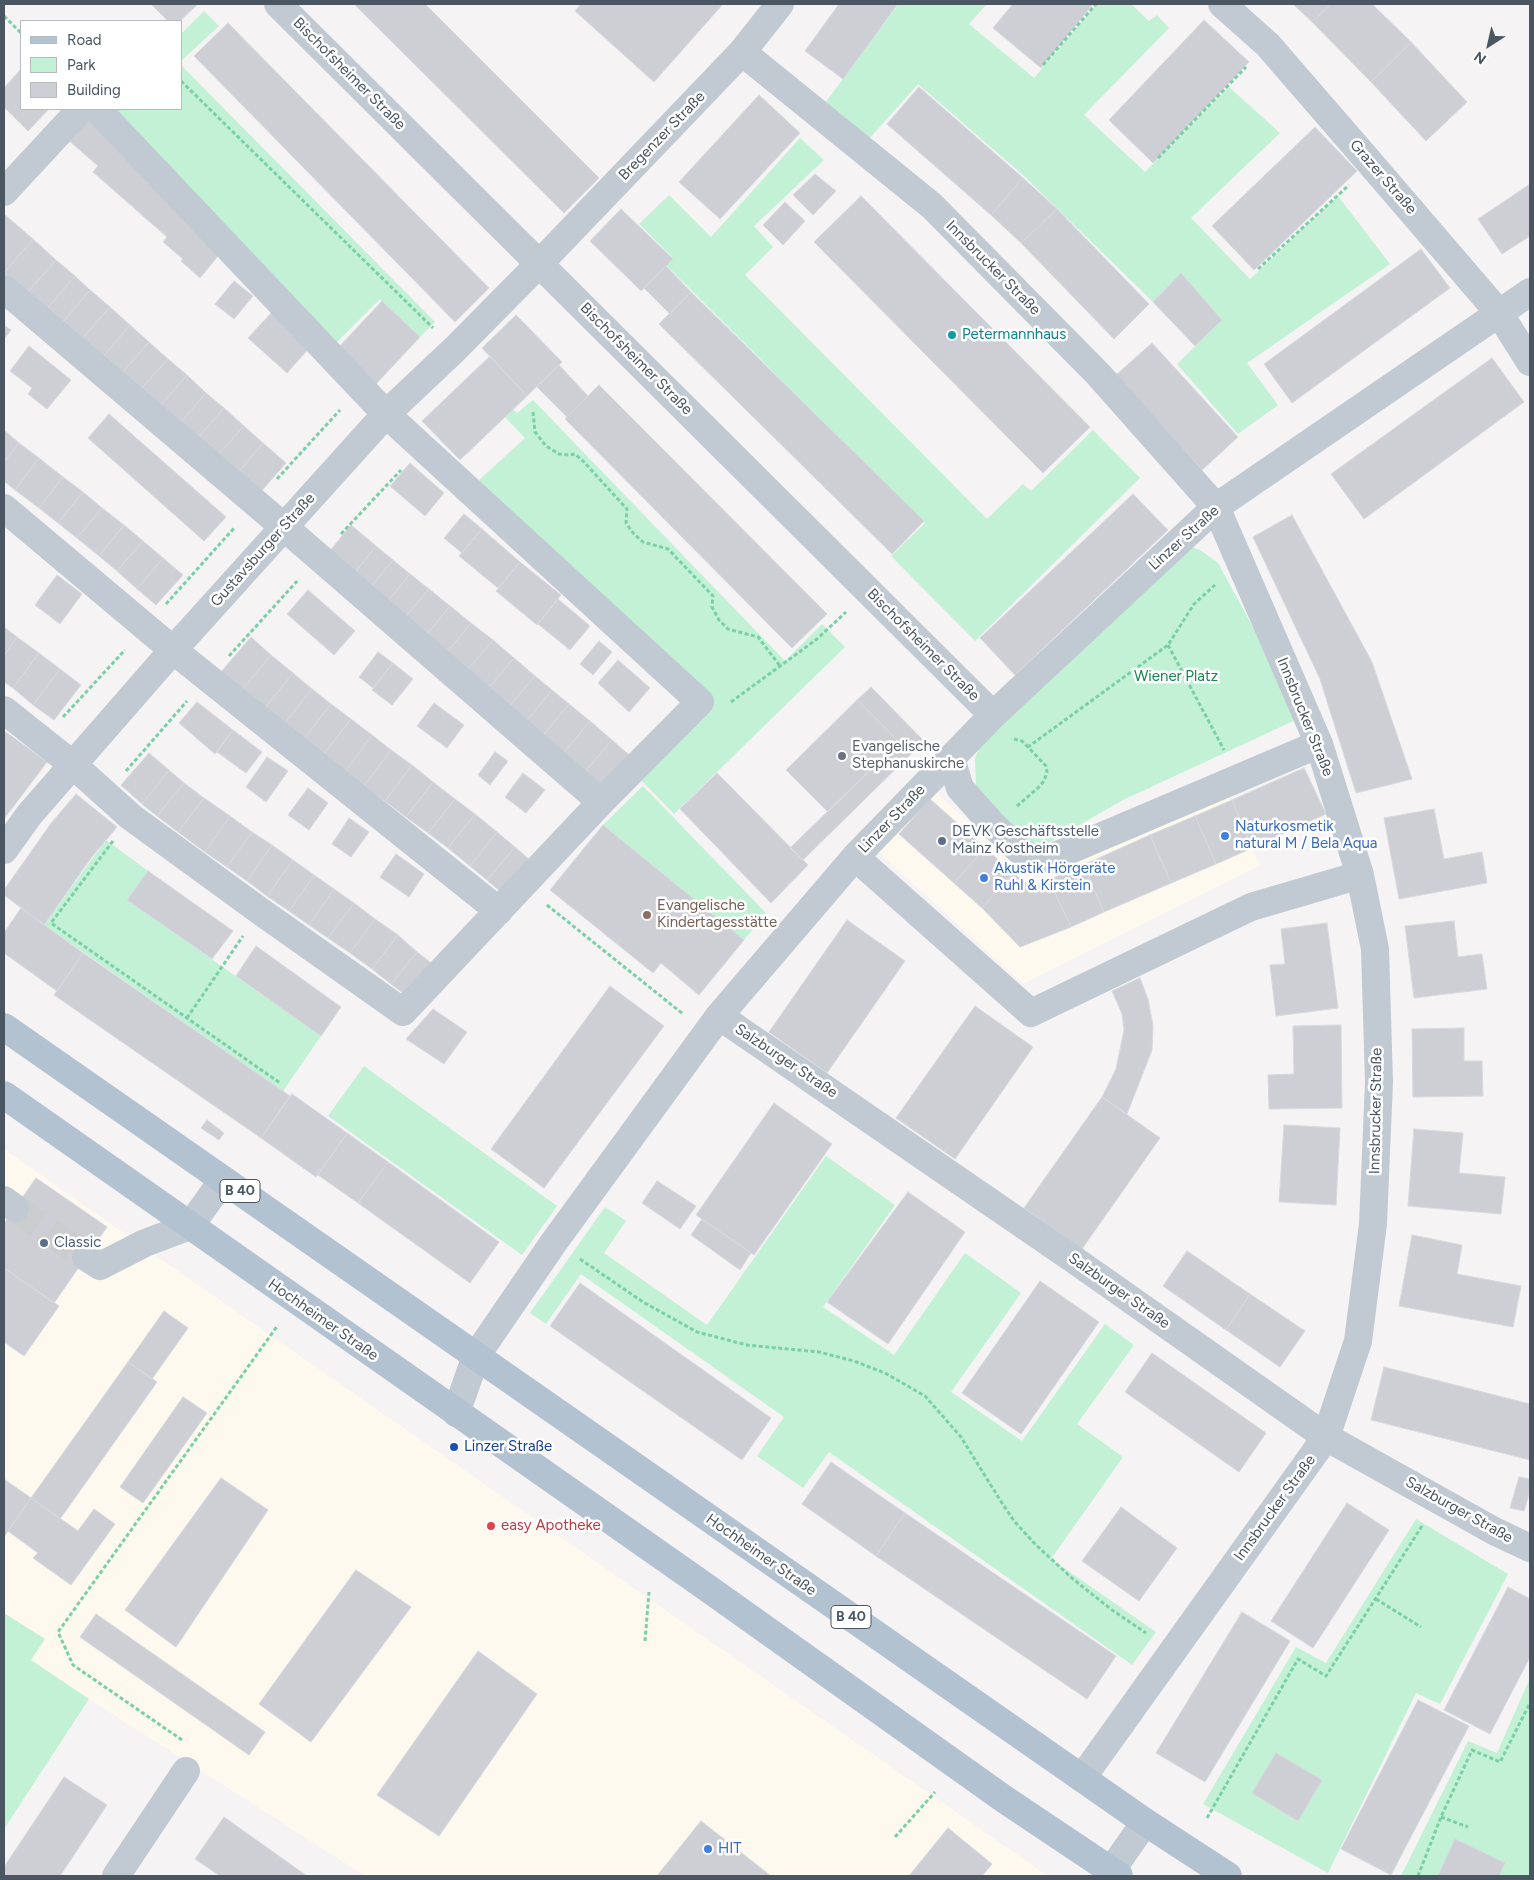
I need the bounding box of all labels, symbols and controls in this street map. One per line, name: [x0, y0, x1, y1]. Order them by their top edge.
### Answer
street label: Bischofsheimer Straße: [289, 14, 409, 134]
legend: [20, 20, 182, 110]
north arrow: [1464, 20, 1514, 70]
text: Road: [67, 31, 102, 49]
text: N: [1471, 48, 1489, 68]
text: Park: [67, 56, 96, 74]
text: Building: [67, 81, 121, 99]
street label: Bregenzer Straße: [615, 88, 709, 184]
street label: Grazer Straße: [1346, 136, 1420, 218]
street label: Innsbrucker Straße: [942, 217, 1044, 319]
street label: Bischofsheimer Straße: [576, 299, 696, 419]
place label: Petermannhaus: [962, 326, 1066, 344]
marker: Petermannhaus: [946, 329, 958, 341]
street label: Gustavsburger Straße: [207, 489, 319, 611]
street label: Linzer Straße: [1145, 502, 1223, 574]
street label: Bischofsheimer Straße: [863, 585, 983, 705]
street label: Innsbrucker Straße: [1273, 655, 1337, 779]
park label: Wiener Platz: [1134, 668, 1218, 686]
place label: Evangelische Stephanuskirche: [852, 738, 964, 773]
marker: Evangelische Stephanuskirche: [836, 750, 848, 762]
street label: Linzer Straße: [855, 781, 929, 857]
place label: Naturkosmetik natural M / Bela Aqua: [1235, 818, 1377, 853]
place label: DEVK Geschäftsstelle Mainz Kostheim: [952, 823, 1099, 858]
marker: Naturkosmetik natural M / Bela Aqua: [1219, 830, 1231, 842]
marker: DEVK Geschäftsstelle Mainz Kostheim: [936, 835, 948, 847]
place label: Akustik Hörgeräte Ruhl & Kirstein: [994, 860, 1115, 895]
marker: Akustik Hörgeräte Ruhl & Kirstein: [978, 872, 990, 884]
place label: Evangelische Kindertagesstätte: [657, 897, 777, 932]
marker: Evangelische Kindertagesstätte: [641, 909, 653, 921]
street label: Salzburger Straße: [731, 1020, 841, 1102]
street label: Innsbrucker Straße: [1366, 1048, 1386, 1174]
road number: B 40: [220, 1180, 260, 1202]
place label: Classic: [54, 1234, 101, 1252]
marker: Classic: [38, 1237, 50, 1249]
street label: Salzburger Straße: [1065, 1249, 1173, 1333]
street label: Hochheimer Straße: [264, 1275, 382, 1365]
place label: Linzer Straße: [464, 1438, 552, 1456]
marker: Linzer Straße: [448, 1441, 460, 1453]
street label: Innsbrucker Straße: [1231, 1452, 1319, 1564]
street label: Salzburger Straße: [1402, 1473, 1516, 1547]
street label: Hochheimer Straße: [702, 1510, 820, 1600]
place label: easy Apotheke: [501, 1517, 601, 1535]
marker: easy Apotheke: [485, 1520, 497, 1532]
road number: B 40: [831, 1605, 871, 1628]
place label: HIT: [718, 1840, 742, 1858]
marker: HIT: [702, 1843, 714, 1855]

